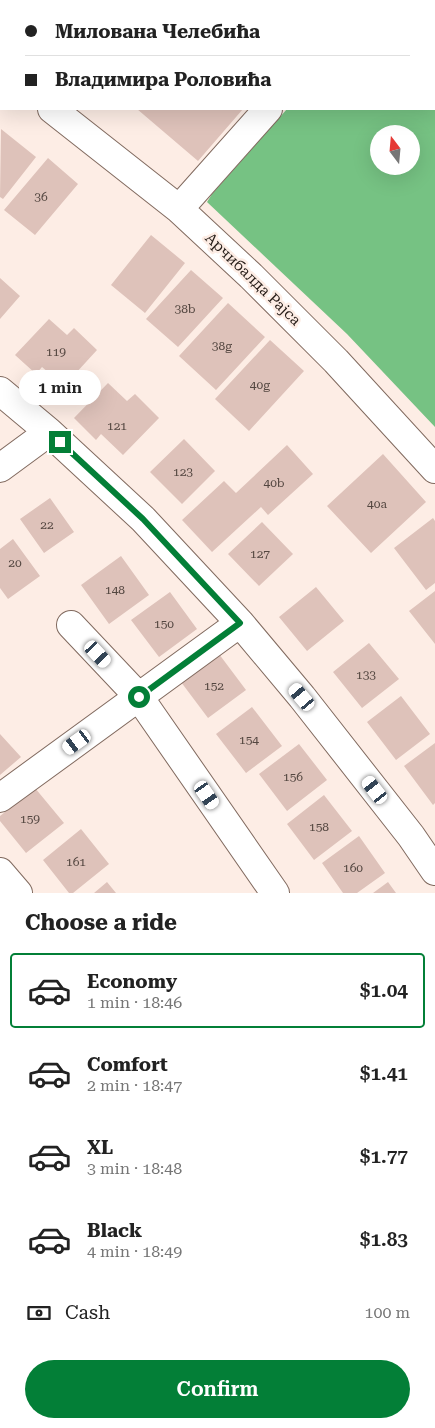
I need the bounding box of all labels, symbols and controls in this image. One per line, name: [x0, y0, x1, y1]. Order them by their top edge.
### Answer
text: Милована Челебића: [55, 20, 260, 43]
text: Владимира Роловића: [55, 68, 271, 91]
north arrow: [370, 125, 420, 175]
map controls: [370, 125, 420, 175]
house number: 36: [34, 190, 48, 204]
street label: Арчибалда Рајса: [201, 229, 305, 329]
house number: 38b: [174, 302, 196, 316]
house number: 38g: [212, 339, 232, 353]
house number: 119: [46, 345, 66, 359]
callout: 1 min: [19, 370, 101, 404]
text: 1 min: [38, 378, 82, 397]
house number: 40g: [250, 378, 270, 392]
house number: 121: [107, 419, 127, 433]
route end: [49, 431, 71, 453]
house number: 123: [173, 465, 193, 479]
house number: 40b: [263, 476, 285, 490]
house number: 40a: [367, 497, 387, 511]
house number: 22: [40, 518, 54, 532]
house number: 127: [250, 547, 270, 561]
house number: 20: [8, 556, 22, 570]
house number: 148: [105, 583, 125, 597]
house number: 150: [154, 617, 174, 631]
car: [82, 638, 113, 670]
house number: 133: [356, 668, 376, 682]
house number: 152: [204, 679, 224, 693]
car: [286, 681, 317, 713]
route start: [128, 686, 150, 708]
car: [60, 727, 93, 757]
house number: 154: [239, 733, 259, 747]
house number: 156: [283, 770, 303, 784]
car: [359, 774, 390, 806]
car: [192, 778, 221, 812]
house number: 159: [20, 812, 40, 826]
house number: 158: [309, 820, 329, 834]
house number: 161: [66, 855, 86, 869]
house number: 160: [343, 861, 363, 875]
text: Choose a ride: [25, 910, 177, 935]
icon: car: [27, 968, 72, 1013]
text: Economy: [87, 970, 177, 993]
text: $1.04: [360, 979, 408, 1002]
text: 1 min · 18:46: [87, 993, 182, 1012]
icon: car: [27, 1051, 72, 1096]
text: Comfort: [87, 1053, 168, 1076]
text: $1.41: [360, 1062, 408, 1085]
text: 2 min · 18:47: [87, 1076, 182, 1095]
icon: car: [27, 1134, 72, 1179]
text: XL: [87, 1136, 113, 1159]
text: $1.77: [360, 1145, 408, 1168]
text: 3 min · 18:48: [87, 1159, 182, 1178]
icon: car: [27, 1217, 72, 1262]
text: Black: [87, 1219, 142, 1242]
text: $1.83: [360, 1228, 408, 1251]
text: 4 min · 18:49: [87, 1242, 182, 1261]
icon: cash: [25, 1299, 53, 1327]
text: Cash: [65, 1301, 110, 1324]
text: 100 m: [364, 1303, 410, 1322]
button: Confirm: [25, 1360, 410, 1418]

